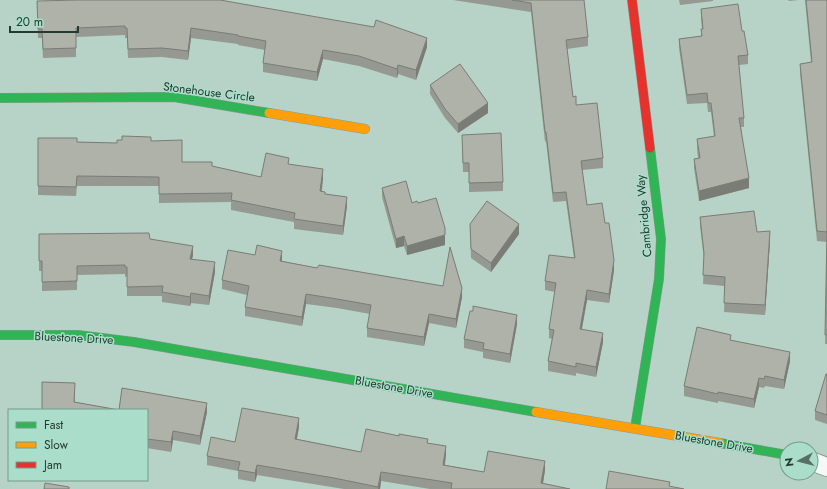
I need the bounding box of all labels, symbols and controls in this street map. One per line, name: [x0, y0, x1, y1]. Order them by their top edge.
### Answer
scale bar: [10, 8, 78, 34]
text: 20 m: [16, 13, 43, 31]
street label: Stonehouse Circle: [162, 77, 256, 107]
street label: Cambridge Way: [631, 173, 657, 258]
street label: Bluestone Drive: [34, 327, 114, 349]
street label: Bluestone Drive: [354, 371, 434, 403]
legend: [8, 409, 148, 481]
text: Fast: [44, 416, 63, 434]
street label: Bluestone Drive: [674, 426, 754, 458]
text: Slow: [44, 436, 69, 454]
north arrow: [779, 441, 819, 481]
text: Jam: [42, 456, 62, 474]
text: N: [781, 457, 798, 468]

